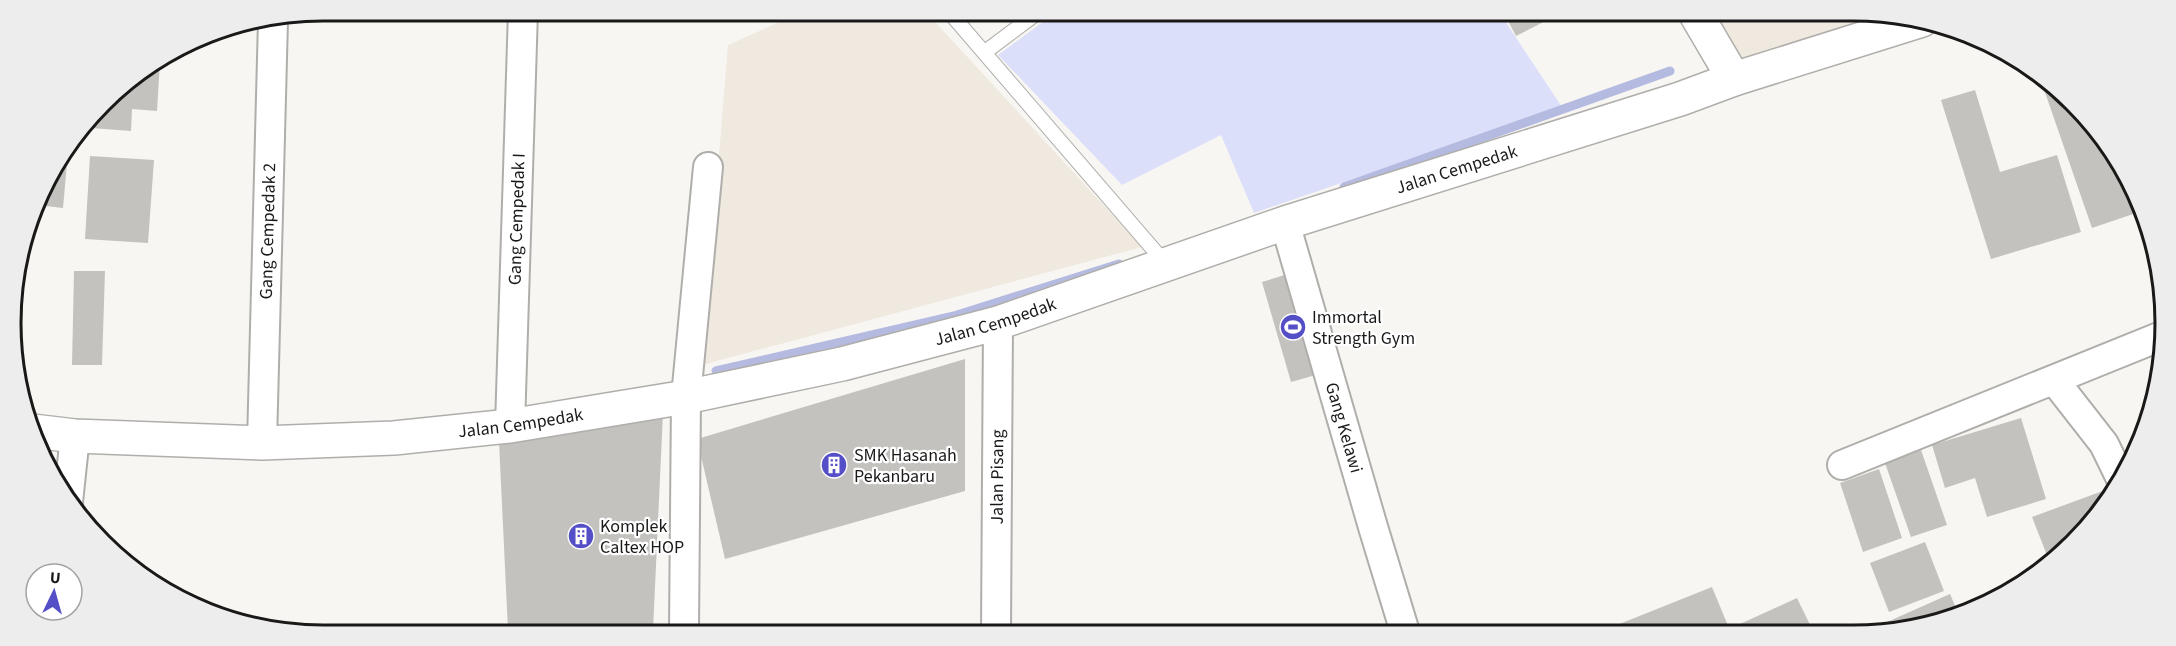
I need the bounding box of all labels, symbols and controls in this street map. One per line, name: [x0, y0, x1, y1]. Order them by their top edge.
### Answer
street label: Jalan Cempedak: [1393, 139, 1521, 200]
street label: Gang Cempedak I: [502, 153, 532, 286]
street label: Gang Cempedak 2: [254, 163, 282, 300]
street label: Jalan Cempedak: [932, 292, 1060, 352]
place label: Immortal Strength Gym: [1312, 305, 1415, 351]
sports icon: Immortal Strength Gym: [1278, 312, 1308, 342]
street label: Gang Kelawi: [1319, 380, 1369, 476]
street label: Jalan Cempedak: [457, 402, 585, 444]
street label: Jalan Pisang: [985, 429, 1010, 525]
place label: SMK Hasanah Pekanbaru: [854, 443, 957, 489]
building icon: SMK Hasanah Pekanbaru: [819, 450, 849, 480]
place label: Komplek Caltex HOP: [600, 514, 684, 560]
building icon: Komplek Caltex HOP: [566, 521, 596, 551]
north arrow: [24, 562, 84, 622]
text: U: [49, 567, 61, 589]

